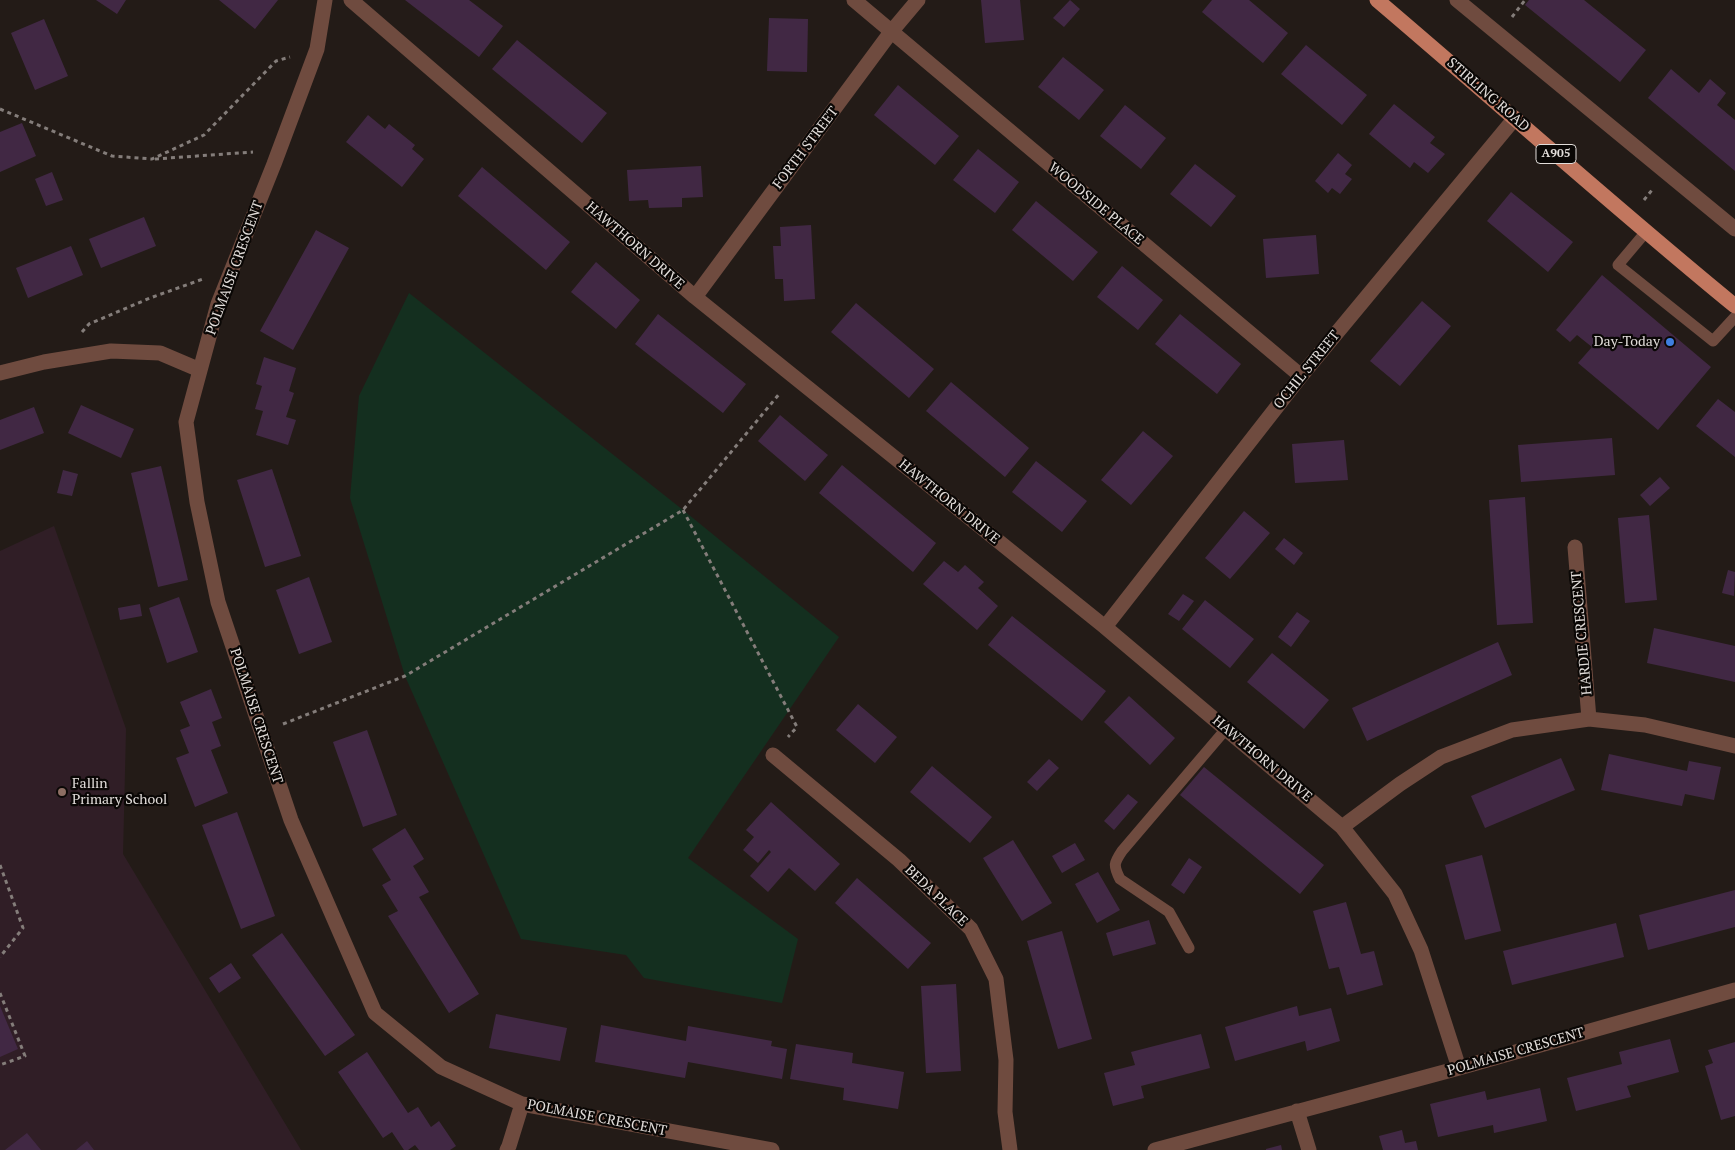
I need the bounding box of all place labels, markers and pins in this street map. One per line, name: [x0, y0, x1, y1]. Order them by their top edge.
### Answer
place label: Day-Today: [1594, 334, 1660, 350]
marker: Day-Today: [1664, 336, 1676, 348]
place label: Fallin Primary School: [72, 776, 167, 809]
marker: Fallin Primary School: [56, 786, 68, 798]

